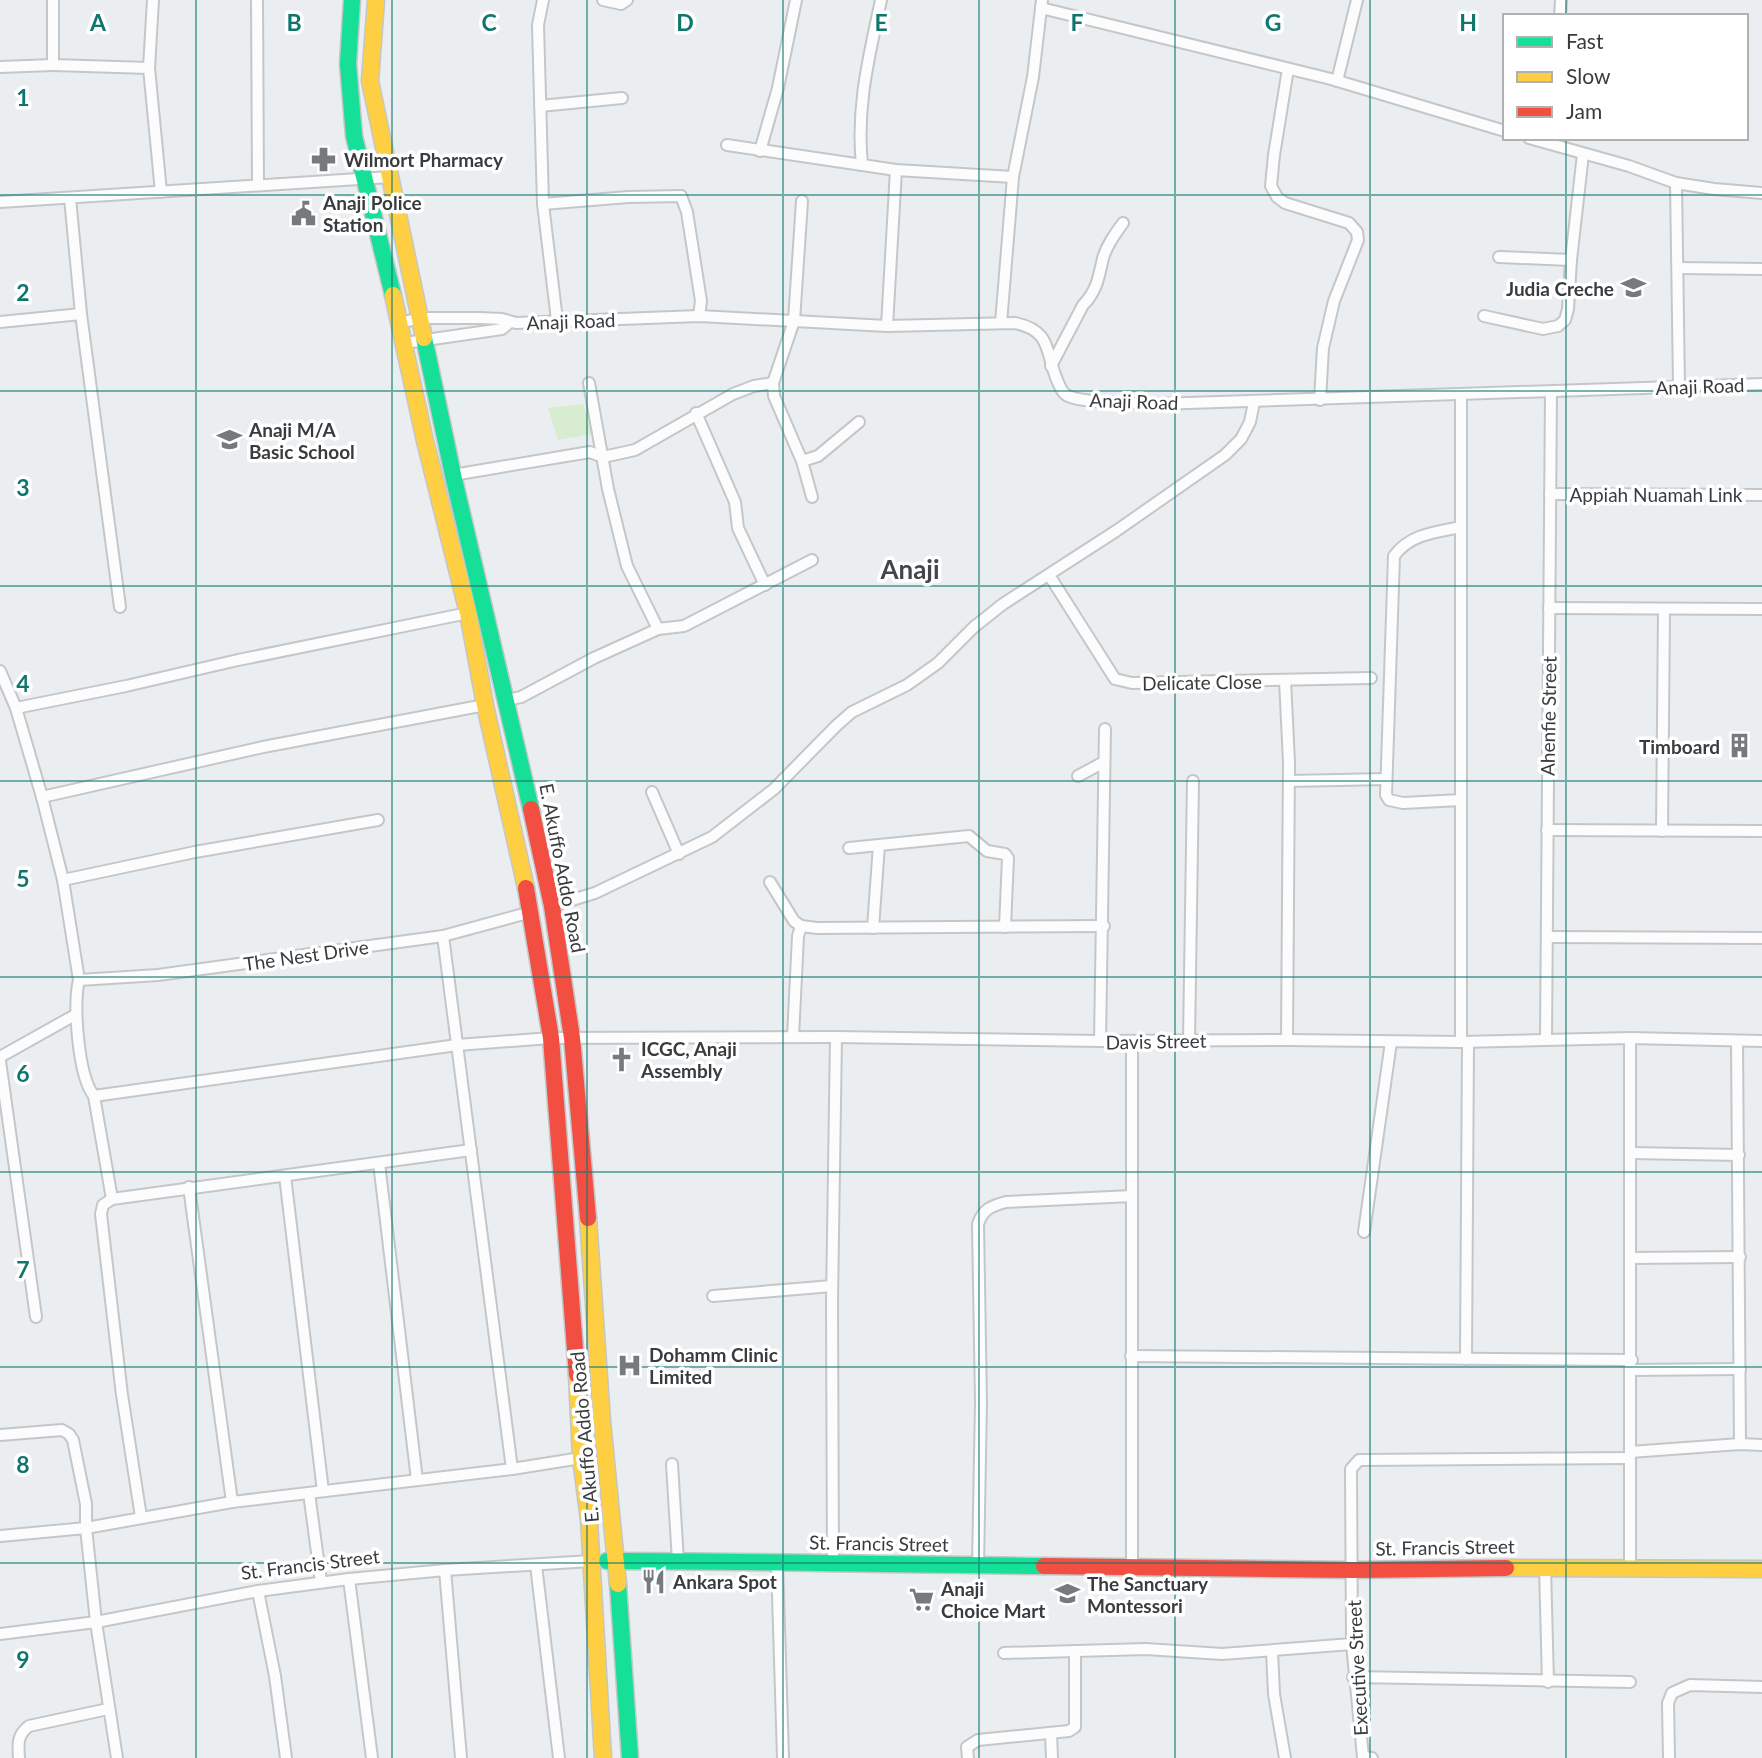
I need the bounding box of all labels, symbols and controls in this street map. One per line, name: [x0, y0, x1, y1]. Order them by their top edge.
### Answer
text: A: [89, 8, 107, 36]
text: B: [286, 8, 302, 36]
text: C: [481, 8, 497, 36]
text: D: [676, 8, 694, 36]
text: E: [874, 8, 888, 36]
text: F: [1070, 8, 1084, 36]
text: G: [1265, 8, 1281, 36]
text: H: [1459, 8, 1477, 36]
legend: [1503, 14, 1748, 140]
text: Fast: [1566, 28, 1604, 53]
text: Slow: [1566, 63, 1611, 88]
text: 1: [16, 83, 30, 111]
text: Jam: [1566, 98, 1602, 123]
pharmacy icon: Wilmort Pharmacy: [310, 145, 338, 173]
place label: Wilmort Pharmacy: [344, 148, 504, 171]
place label: Anaji Police Station: [322, 191, 422, 236]
public building icon: Anaji Police Station: [289, 199, 317, 227]
school or university icon: Judia Creche: [1620, 274, 1648, 302]
place label: Judia Creche: [1506, 277, 1614, 300]
text: 2: [16, 278, 30, 306]
street label: Anaji Road: [526, 308, 616, 334]
street label: Anaji Road: [1655, 373, 1745, 399]
street label: Anaji Road: [1089, 388, 1179, 414]
place label: Anaji M/A Basic School: [248, 418, 355, 463]
school or university icon: Anaji M/A Basic School: [215, 426, 243, 454]
text: 3: [16, 473, 30, 501]
street label: Appiah Nuamah Link: [1569, 483, 1743, 506]
district label: Anaji: [879, 553, 940, 585]
street label: Ahenfie Street: [1535, 656, 1561, 776]
text: 4: [16, 669, 30, 697]
street label: Delicate Close: [1142, 669, 1262, 695]
building icon: Timboard: [1726, 732, 1754, 760]
place label: Timboard: [1639, 735, 1720, 758]
street label: E. Akuffo Addo Road: [535, 781, 591, 955]
text: 5: [16, 864, 30, 892]
street label: The Nest Drive: [242, 935, 370, 975]
street label: Davis Street: [1105, 1029, 1207, 1053]
place label: ICGC, Anaji Assembly: [640, 1037, 737, 1082]
church icon: ICGC, Anaji Assembly: [607, 1045, 635, 1073]
text: 6: [16, 1059, 30, 1087]
text: 7: [16, 1255, 30, 1283]
place label: Dohamm Clinic Limited: [649, 1343, 778, 1388]
street label: E. Akuffo Addo Road: [565, 1350, 603, 1524]
hospital icon: Dohamm Clinic Limited: [615, 1351, 643, 1379]
text: 8: [16, 1450, 30, 1478]
street label: St. Francis Street: [809, 1530, 949, 1556]
street label: St. Francis Street: [1375, 1534, 1515, 1560]
street label: St. Francis Street: [239, 1544, 381, 1584]
restaurant icon: Ankara Spot: [639, 1567, 667, 1595]
place label: Ankara Spot: [672, 1570, 777, 1593]
place label: The Sanctuary Montessori: [1087, 1572, 1209, 1617]
place label: Anaji Choice Mart: [940, 1577, 1045, 1622]
school or university icon: The Sanctuary Montessori: [1053, 1580, 1081, 1608]
supermarket icon: Anaji Choice Mart: [907, 1585, 935, 1613]
street label: Executive Street: [1342, 1599, 1372, 1736]
text: 9: [16, 1645, 30, 1673]

